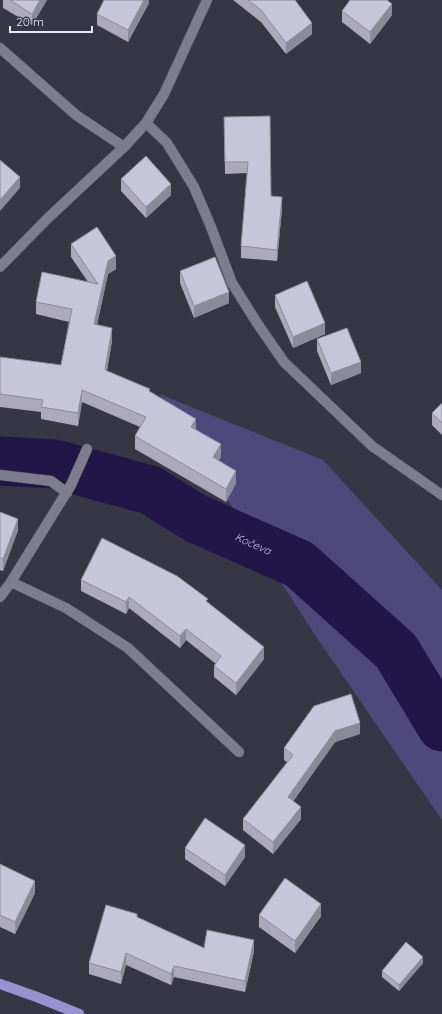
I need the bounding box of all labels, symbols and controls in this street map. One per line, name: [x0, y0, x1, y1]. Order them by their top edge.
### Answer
scale bar: [10, 8, 92, 34]
text: 20 m: [16, 14, 44, 29]
water label: Kočeva: [233, 530, 275, 558]

